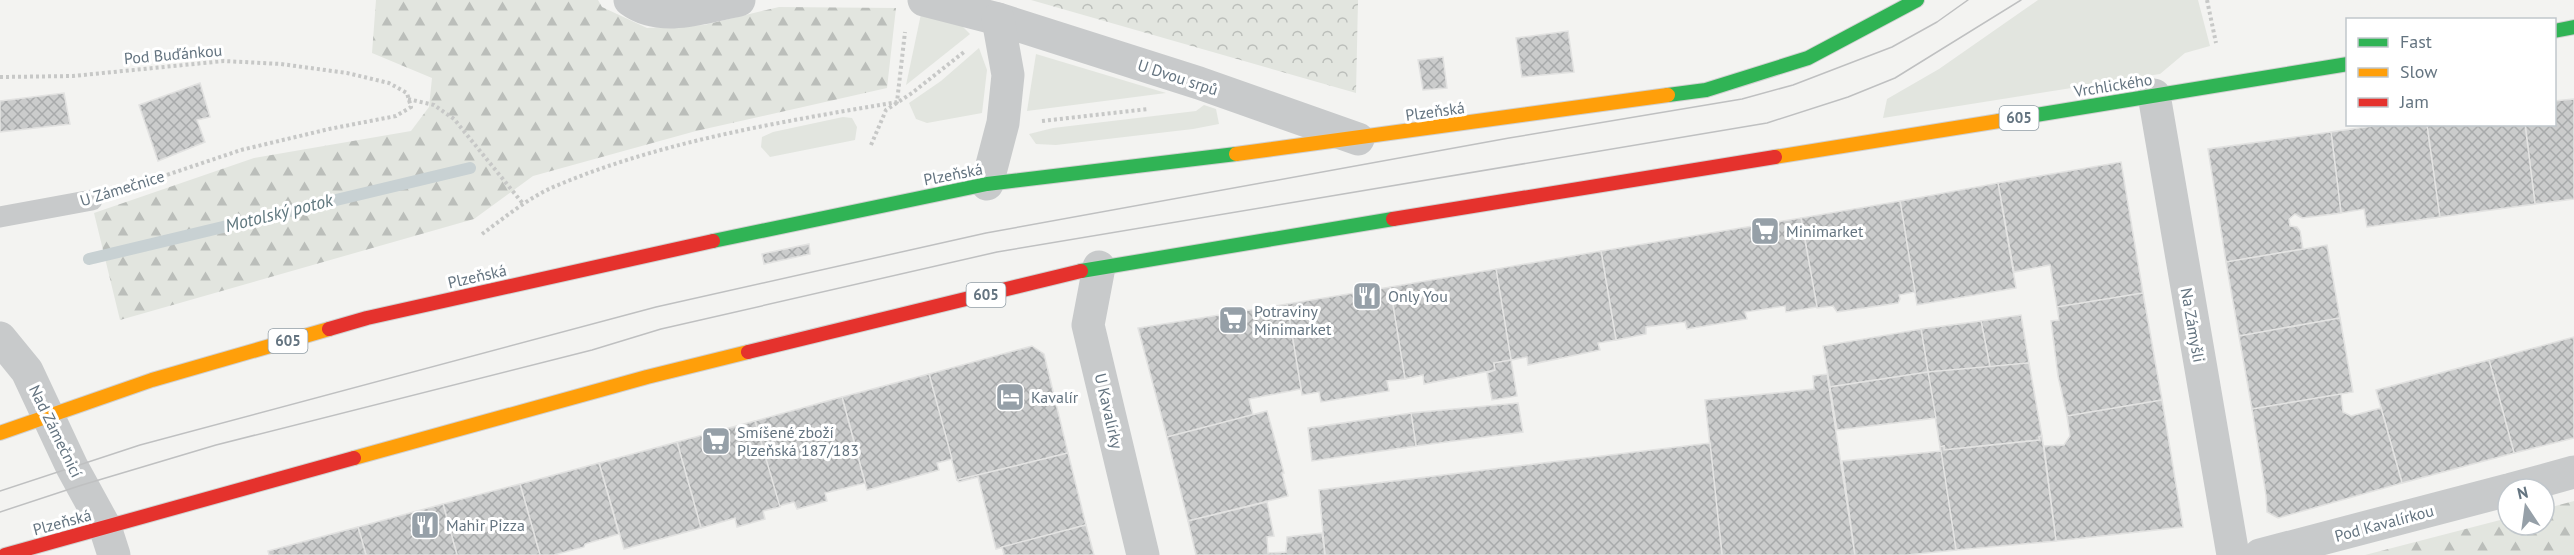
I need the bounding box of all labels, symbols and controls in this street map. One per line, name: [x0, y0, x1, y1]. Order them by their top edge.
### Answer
legend: [2346, 18, 2556, 126]
text: Fast: [2400, 30, 2432, 53]
street label: Pod Buďánkou: [123, 40, 223, 68]
street label: U Dvou srpů: [1135, 55, 1221, 99]
text: Slow: [2400, 60, 2438, 83]
street label: Vrchlického: [2072, 69, 2153, 101]
text: Jam: [2399, 90, 2429, 113]
street label: Plzeňská: [1404, 97, 1466, 125]
road number: 605: [2000, 106, 2038, 130]
street label: Plzeňská: [922, 158, 984, 190]
street label: U Zámečnice: [77, 166, 167, 210]
water label: Motolský potok: [223, 188, 336, 237]
supermarket icon: Minimarket: [1749, 215, 1781, 247]
place label: Minimarket: [1786, 221, 1864, 241]
street label: Plzeňská: [446, 260, 508, 292]
restaurant icon: Only You: [1351, 280, 1383, 312]
road number: 605: [966, 283, 1006, 307]
place label: Only You: [1388, 286, 1448, 306]
street label: Na Zámyšli: [2177, 286, 2209, 364]
place label: Potraviny Minimarket: [1254, 301, 1332, 339]
supermarket icon: Potraviny Minimarket: [1217, 304, 1249, 336]
road number: 605: [268, 329, 308, 353]
street label: U Kavalírky: [1091, 371, 1128, 451]
street label: Nad Zámečnicí: [25, 381, 87, 481]
hotel icon: Kavalír: [994, 381, 1026, 413]
place label: Kavalír: [1031, 387, 1079, 407]
place label: Smíšené zboží Plzeňská 187/183: [737, 422, 859, 460]
supermarket icon: Smíšené zboží Plzeňská 187/183: [700, 425, 732, 457]
north arrow: [2496, 477, 2556, 537]
text: N: [2515, 481, 2530, 503]
street label: Pod Kavalírkou: [2332, 500, 2436, 546]
street label: Plzeňská: [31, 505, 93, 539]
restaurant icon: Mahir Pizza: [409, 509, 441, 541]
place label: Mahir Pizza: [446, 515, 525, 535]

